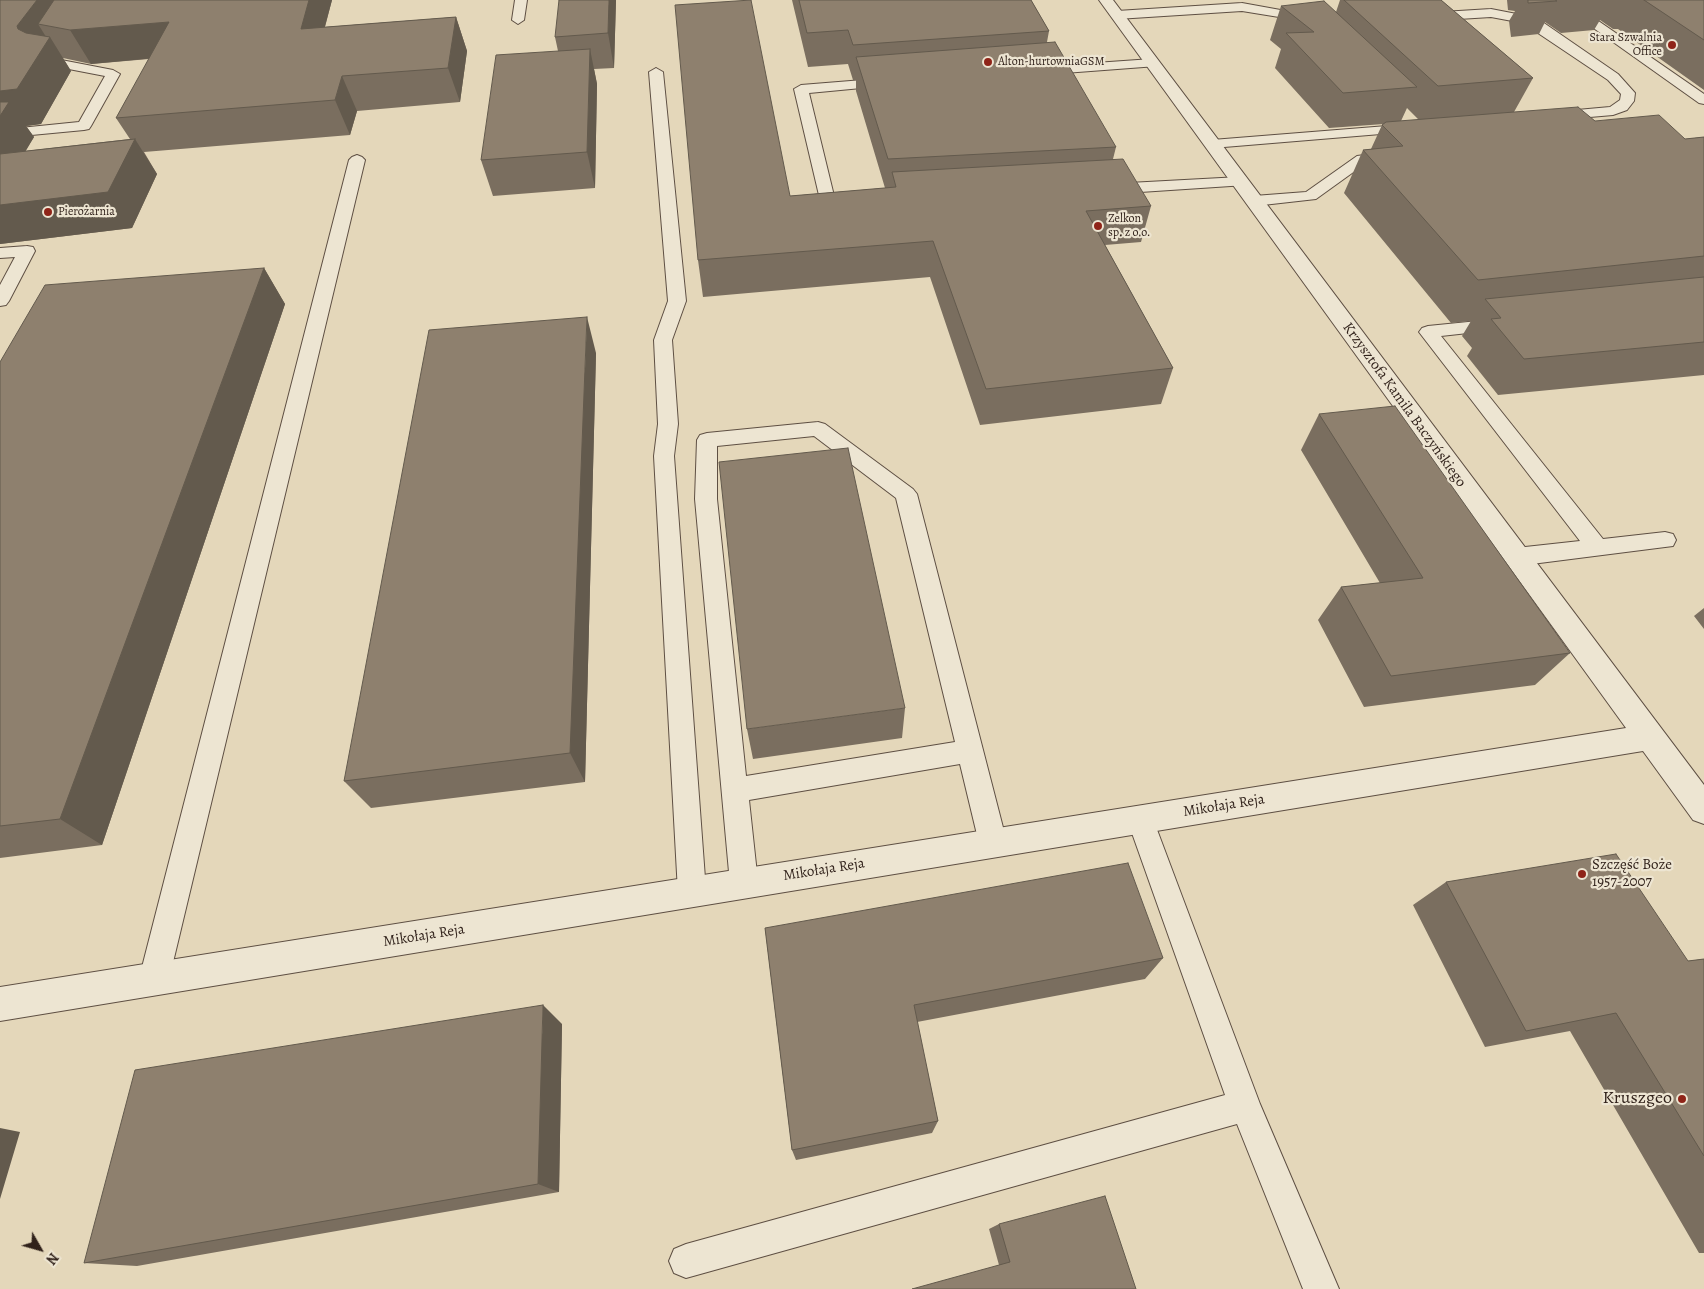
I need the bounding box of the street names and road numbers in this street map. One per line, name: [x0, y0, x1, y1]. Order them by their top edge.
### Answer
street label: Krzysztofa Kamila Baczyńskiego: [1338, 319, 1470, 491]
street label: Mikołaja Reja: [1182, 791, 1266, 821]
street label: Mikołaja Reja: [782, 855, 866, 885]
street label: Mikołaja Reja: [382, 921, 466, 951]

